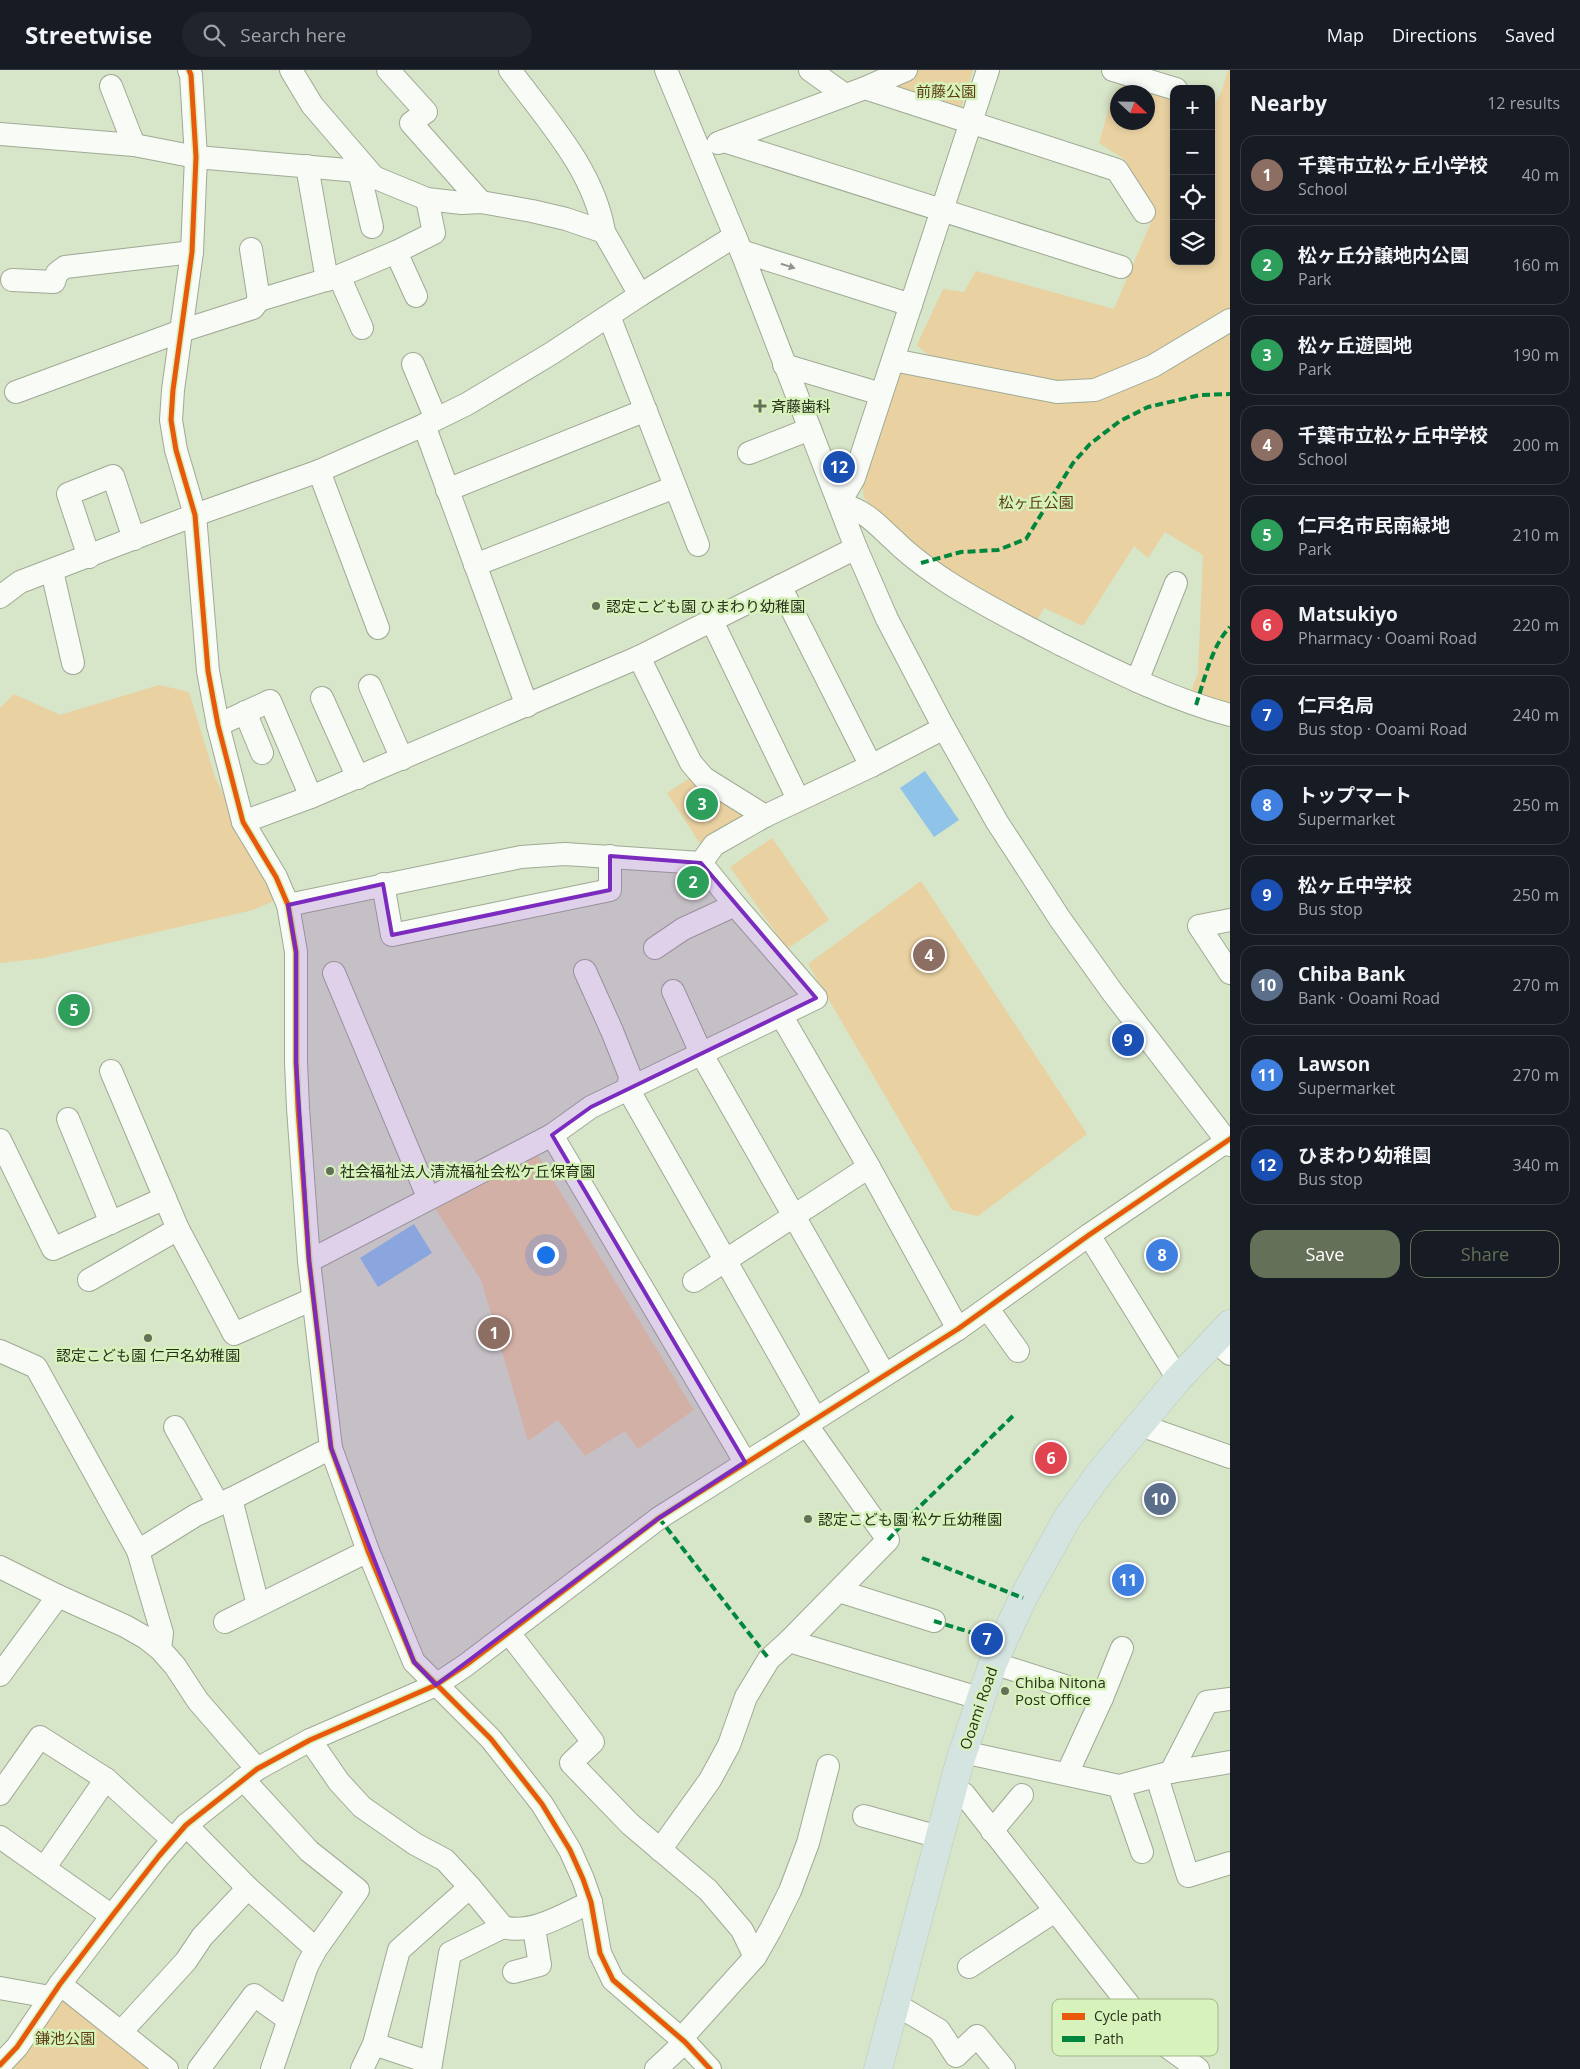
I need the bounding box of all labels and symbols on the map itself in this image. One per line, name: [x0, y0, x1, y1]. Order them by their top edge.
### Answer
park label: 前藤公園: [916, 81, 976, 101]
north arrow: [1110, 85, 1155, 130]
one-way arrow: [780, 262, 795, 270]
place label: 斉藤歯科: [771, 396, 831, 416]
marker: 斉藤歯科: [753, 399, 767, 413]
pin: 12: [823, 448, 855, 486]
park label: 松ヶ丘公園: [998, 492, 1074, 512]
place label: 認定こども園 ひまわり幼稚園: [606, 596, 805, 616]
marker: 認定こども園 ひまわり幼稚園: [590, 600, 602, 612]
pin: 3: [686, 785, 718, 823]
pin: 2: [677, 863, 709, 901]
pin: 4: [913, 936, 945, 974]
pin: 5: [58, 991, 90, 1029]
pin: 9: [1112, 1021, 1144, 1059]
place label: 社会福祉法人清流福祉会松ケ丘保育園: [340, 1161, 595, 1181]
marker: 社会福祉法人清流福祉会松ケ丘保育園: [324, 1165, 336, 1177]
pin: 8: [1146, 1236, 1178, 1274]
your location: [533, 1242, 559, 1268]
pin: 1: [478, 1314, 510, 1352]
marker: 認定こども園 仁戸名幼稚園: [142, 1332, 154, 1344]
place label: 認定こども園 仁戸名幼稚園: [56, 1345, 240, 1365]
pin: 6: [1035, 1439, 1067, 1477]
pin: 10: [1144, 1480, 1176, 1518]
place label: 認定こども園 松ケ丘幼稚園: [818, 1509, 1002, 1529]
marker: 認定こども園 松ケ丘幼稚園: [802, 1513, 814, 1525]
pin: 11: [1112, 1561, 1144, 1599]
pin: 7: [971, 1620, 1003, 1658]
street label: Ooami Road: [954, 1664, 1002, 1752]
place label: Chiba Nitona Post Office: [1015, 1672, 1106, 1709]
marker: Chiba Nitona Post Office: [999, 1685, 1011, 1697]
legend: [1052, 1999, 1218, 2056]
text: Cycle path: [1094, 2006, 1162, 2025]
park label: 鎌池公園: [35, 2028, 95, 2048]
text: Path: [1094, 2029, 1124, 2048]

